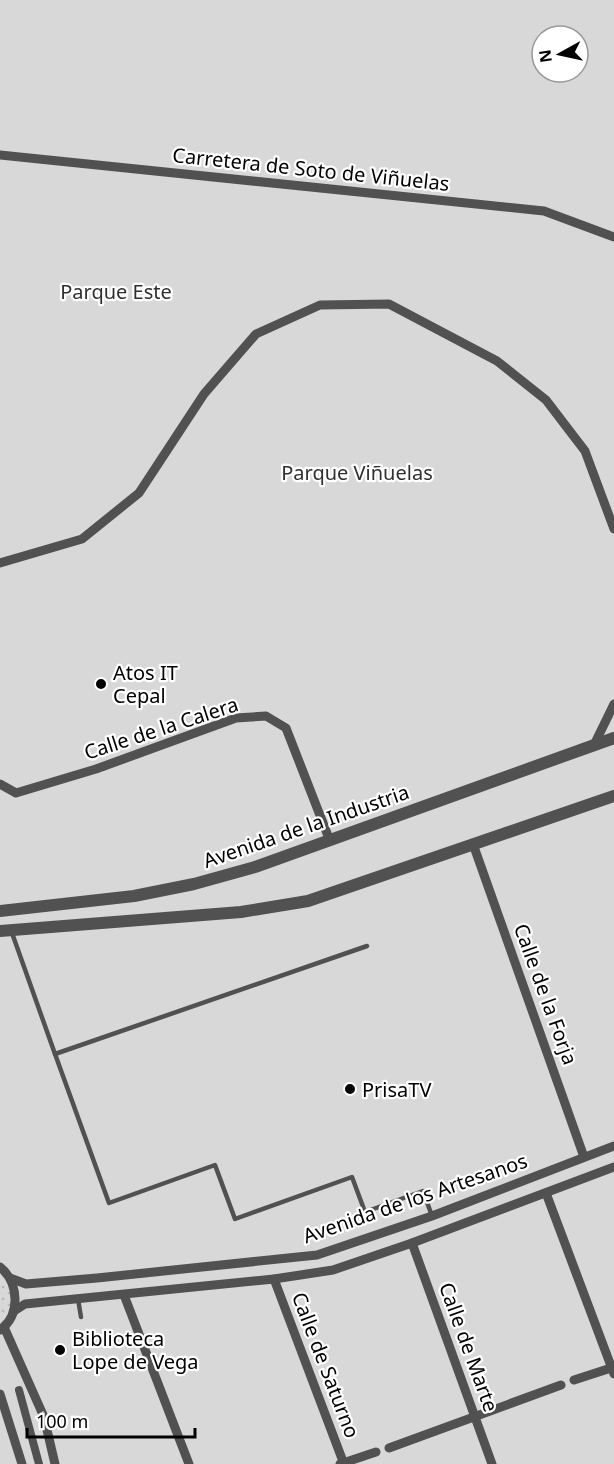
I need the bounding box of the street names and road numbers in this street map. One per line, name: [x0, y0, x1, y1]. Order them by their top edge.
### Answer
street label: Carretera de Soto de Viñuelas: [171, 141, 451, 197]
street label: Calle de la Calera: [81, 690, 241, 766]
street label: Avenida de la Industria: [199, 778, 413, 874]
street label: Calle de la Forja: [508, 920, 584, 1068]
street label: Avenida de los Artesanos: [299, 1147, 531, 1249]
street label: Calle de Marte: [433, 1279, 505, 1415]
street label: Calle de Saturno: [286, 1288, 366, 1442]

